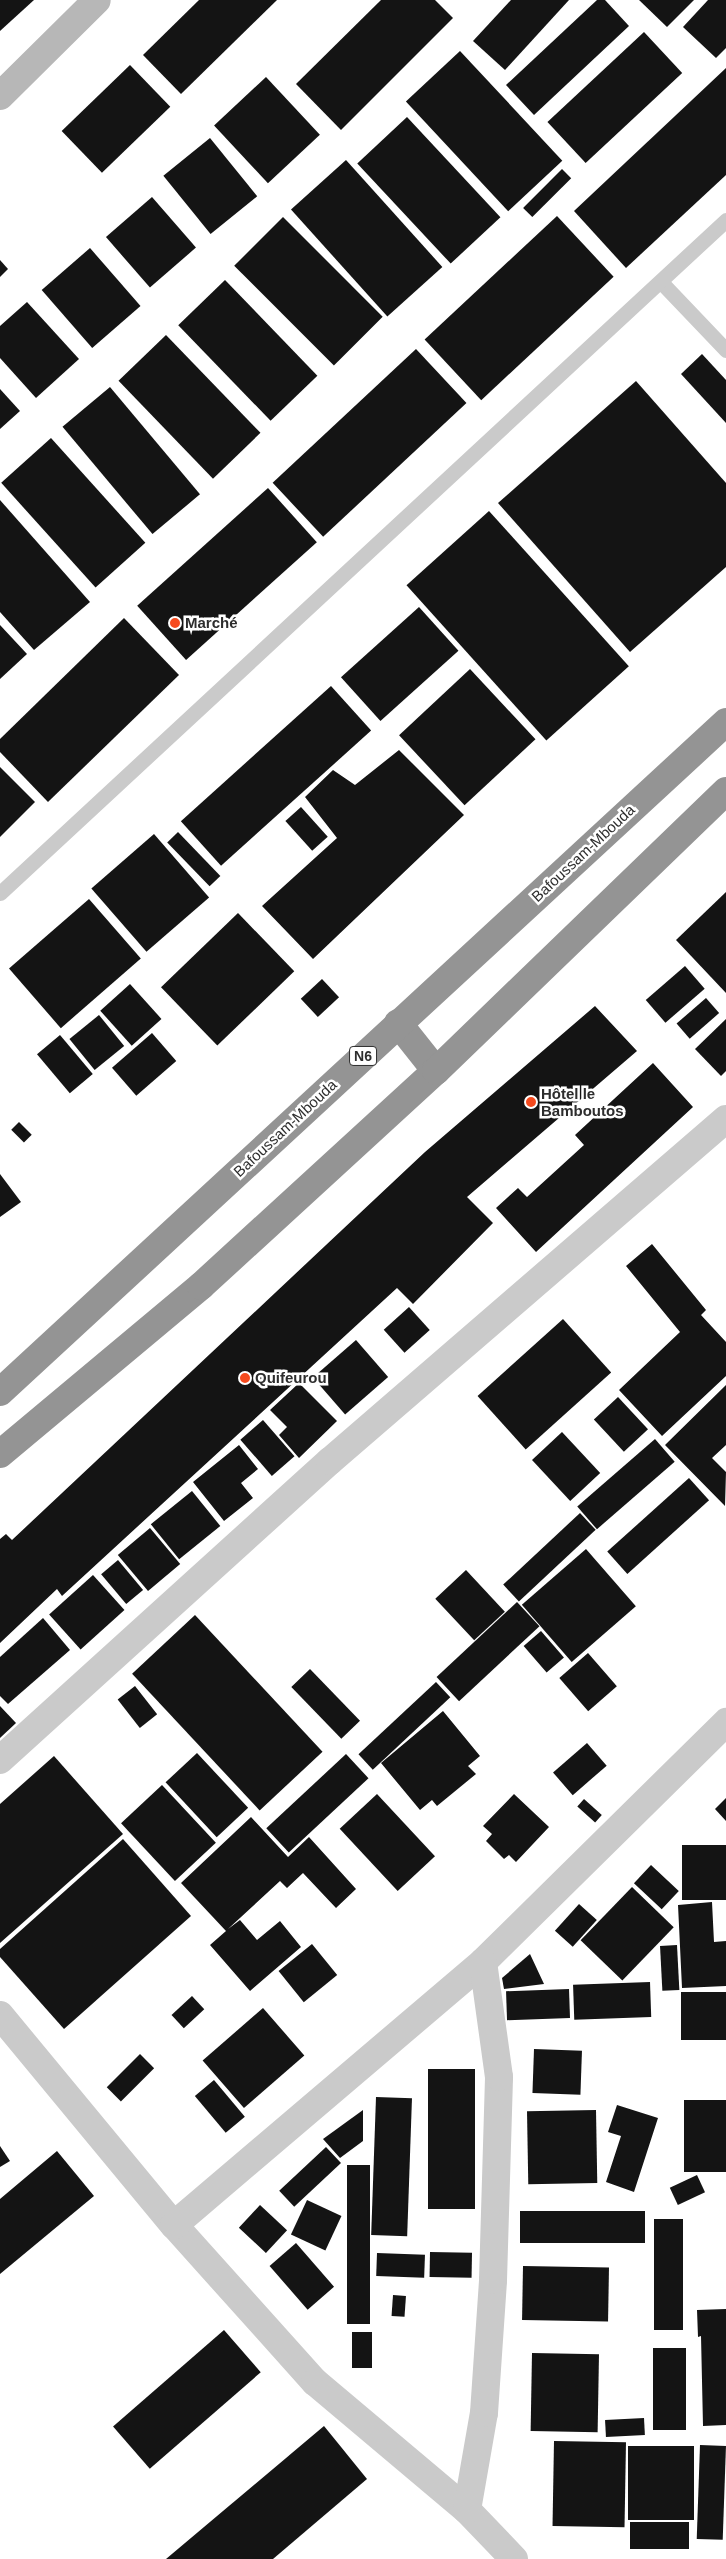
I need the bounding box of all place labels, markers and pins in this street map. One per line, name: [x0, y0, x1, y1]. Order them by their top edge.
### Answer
place label: Marché: [185, 614, 238, 632]
marker: Marché: [169, 617, 181, 629]
place label: Hôtel le Bamboutos: [541, 1084, 624, 1119]
marker: Hôtel le Bamboutos: [525, 1096, 537, 1108]
place label: Quifeurou: [255, 1369, 327, 1387]
marker: Quifeurou: [239, 1372, 251, 1384]

